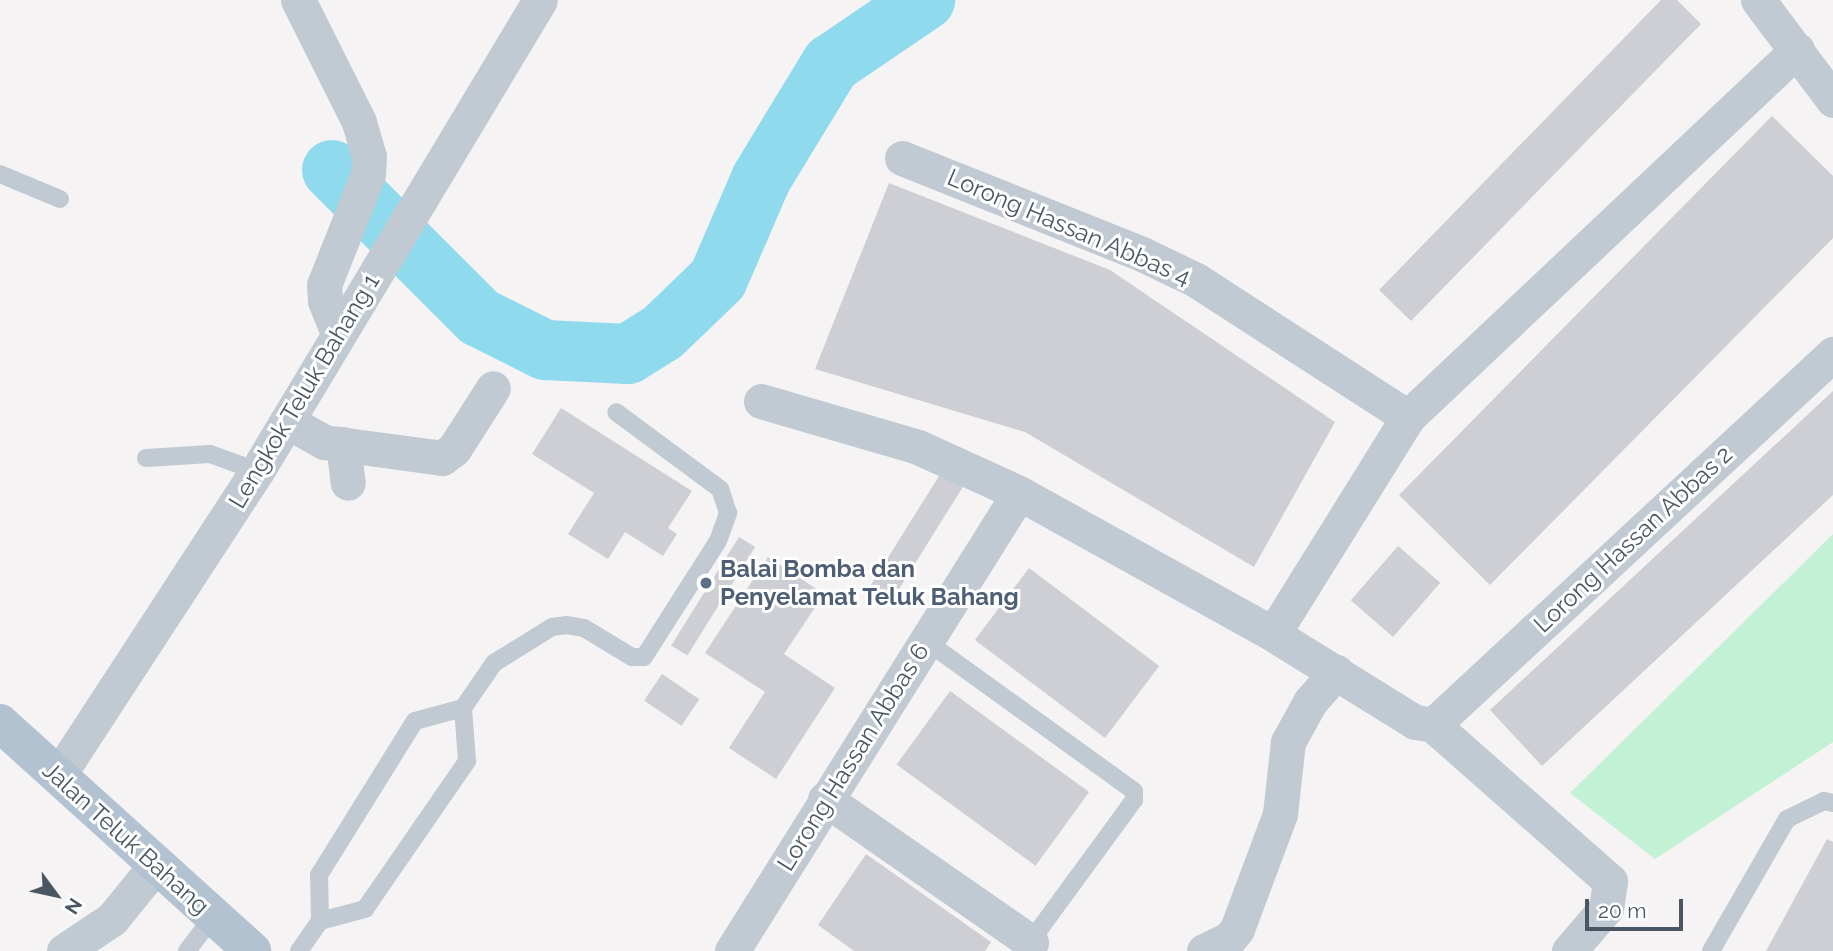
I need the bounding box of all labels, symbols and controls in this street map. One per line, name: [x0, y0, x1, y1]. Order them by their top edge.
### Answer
street label: Lorong Hassan Abbas 4: [943, 163, 1195, 291]
street label: Lengkok Teluk Bahang 1: [222, 268, 386, 514]
street label: Lorong Hassan Abbas 2: [1528, 439, 1738, 639]
place label: Balai Bomba dan Penyelamat Teluk Bahang: [720, 555, 1019, 611]
marker: Balai Bomba dan Penyelamat Teluk Bahang: [698, 575, 714, 591]
street label: Lorong Hassan Abbas 6: [771, 638, 935, 876]
street label: Jalan Teluk Bahang: [37, 755, 215, 921]
north arrow: [21, 860, 91, 930]
scale bar: [1588, 884, 1686, 928]
text: N: [60, 894, 87, 919]
text: 20 m: [1598, 898, 1646, 923]

